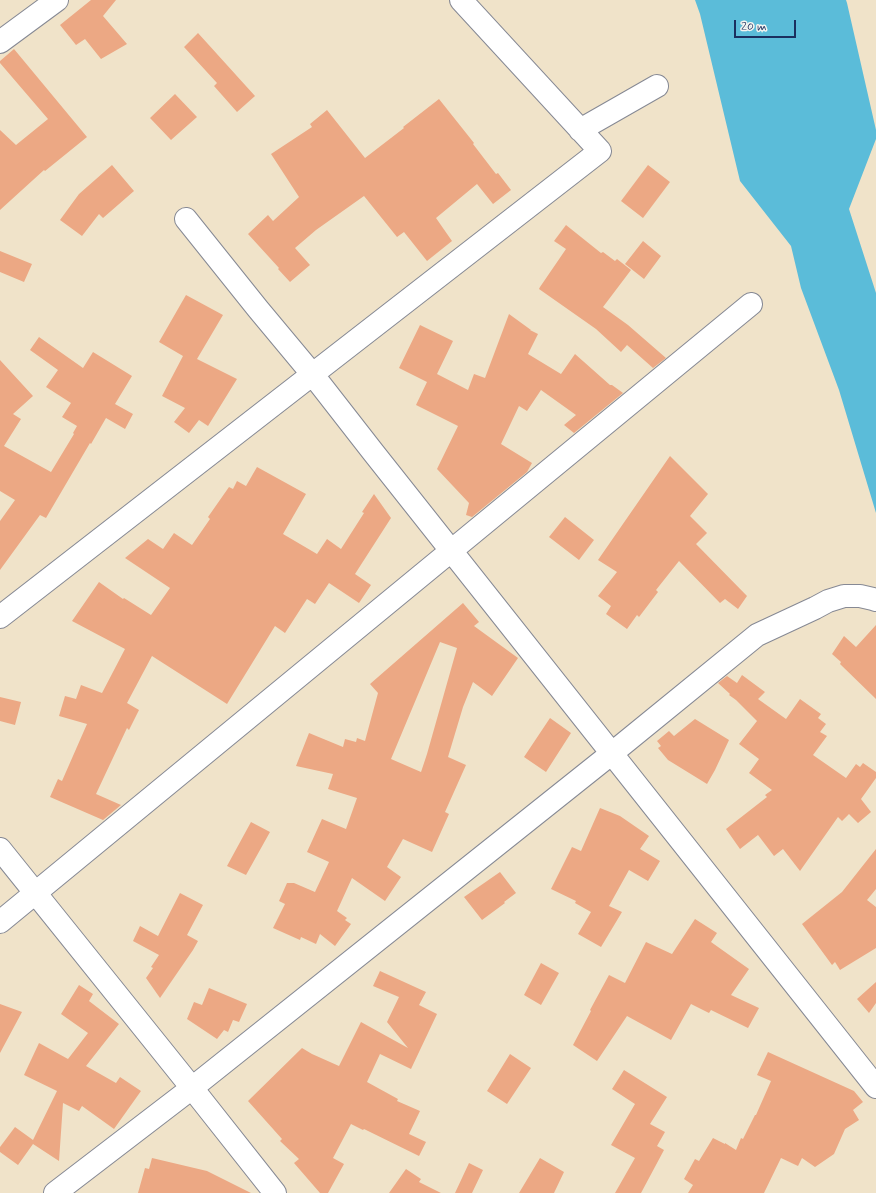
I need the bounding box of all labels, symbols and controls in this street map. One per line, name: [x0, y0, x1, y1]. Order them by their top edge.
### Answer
scale bar: [736, 12, 798, 38]
text: 20 m: [741, 19, 767, 35]

